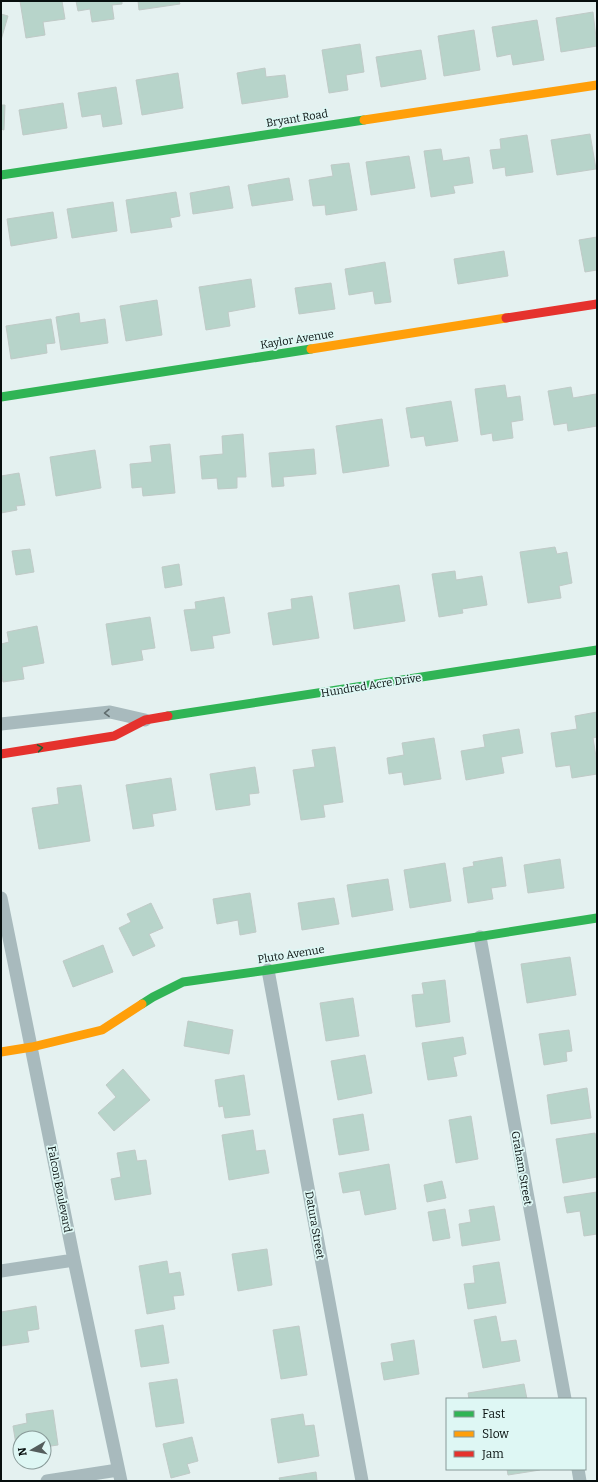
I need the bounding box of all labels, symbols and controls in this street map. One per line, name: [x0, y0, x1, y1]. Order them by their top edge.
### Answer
street label: Bryant Road: [265, 107, 329, 130]
street label: Kaylor Avenue: [260, 327, 335, 352]
street label: Hundred Acre Drive: [320, 671, 422, 700]
one-way arrow: [104, 709, 110, 717]
one-way arrow: [36, 744, 43, 753]
street label: Pluto Avenue: [257, 943, 325, 966]
street label: Graham Street: [509, 1130, 534, 1206]
street label: Falcon Boulevard: [45, 1145, 74, 1234]
street label: Datura Street: [302, 1190, 327, 1260]
legend: [446, 1398, 586, 1470]
text: Fast: [482, 1407, 506, 1421]
text: Slow: [482, 1427, 509, 1441]
north arrow: [12, 1430, 52, 1470]
text: N: [15, 1446, 30, 1457]
text: Jam: [481, 1447, 504, 1461]

